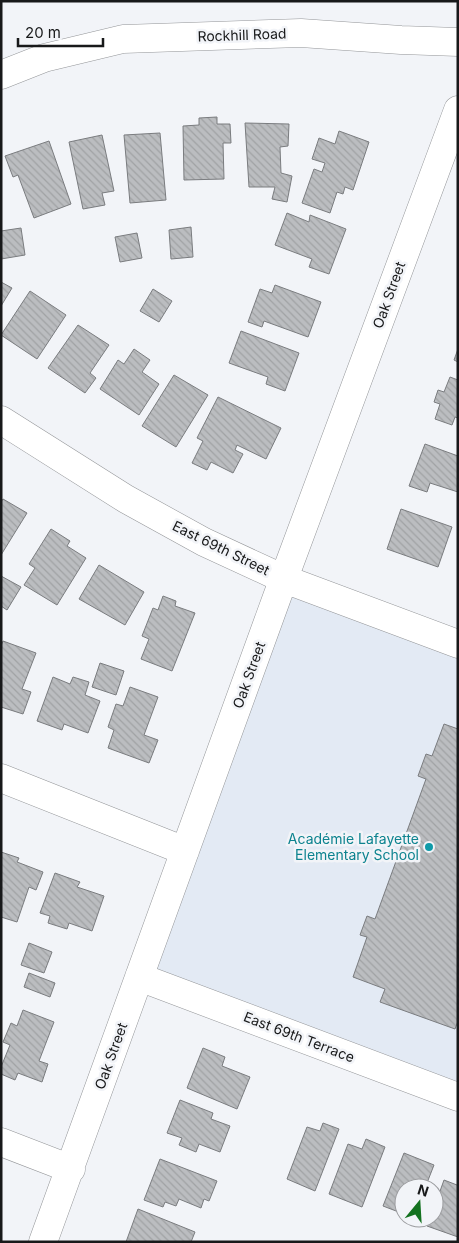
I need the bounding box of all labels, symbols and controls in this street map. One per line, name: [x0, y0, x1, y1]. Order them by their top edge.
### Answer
scale bar: [18, 15, 102, 47]
text: 20 m: [25, 23, 61, 42]
street label: Rockhill Road: [197, 24, 287, 45]
street label: Oak Street: [369, 259, 409, 330]
street label: East 69th Street: [170, 517, 273, 579]
street label: Oak Street: [229, 639, 269, 710]
place label: Académie Lafayette Elementary School: [288, 830, 419, 863]
marker: Académie Lafayette Elementary School: [423, 841, 435, 853]
street label: East 69th Terrace: [241, 1008, 357, 1066]
street label: Oak Street: [91, 1020, 131, 1091]
north arrow: [394, 1178, 444, 1228]
text: N: [415, 1180, 431, 1200]

